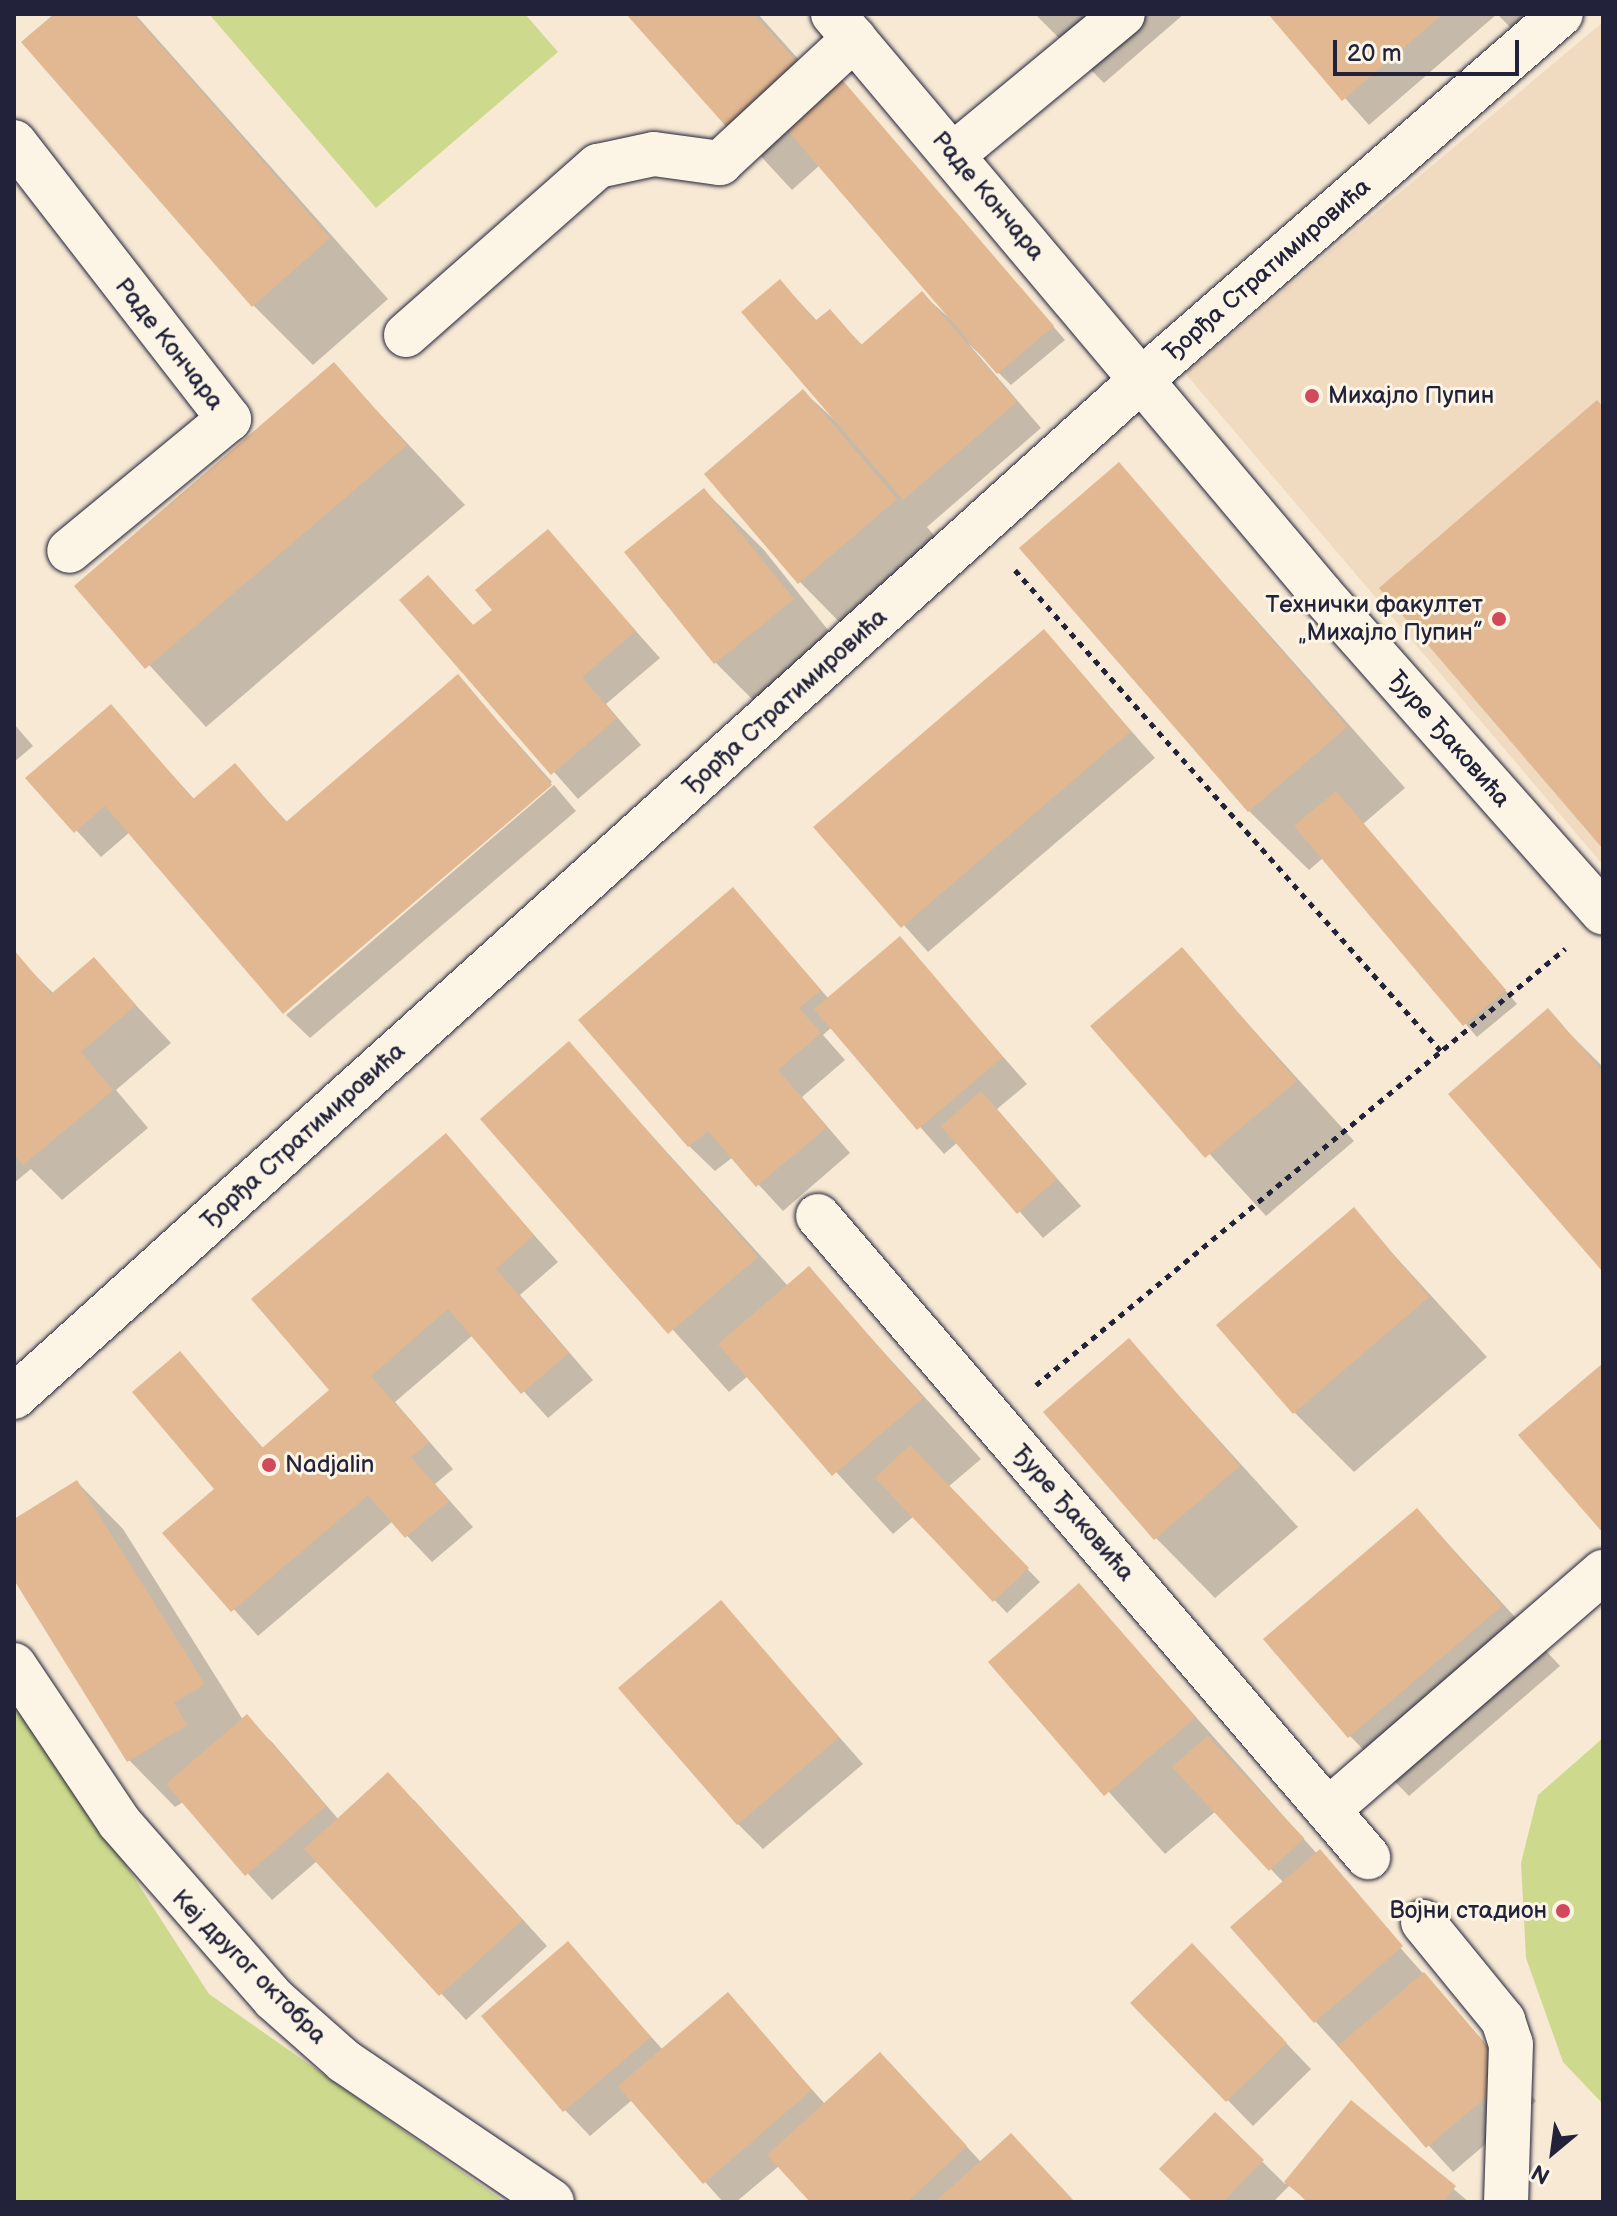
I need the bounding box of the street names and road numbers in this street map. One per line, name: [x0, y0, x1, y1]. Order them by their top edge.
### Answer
street label: Раде Кончара: [926, 126, 1050, 266]
street label: Ђорђа Стратимировића: [1158, 172, 1376, 368]
street label: Раде Кончара: [108, 272, 230, 416]
street label: Ђорђа Стратимировића: [677, 603, 893, 801]
street label: Ђуре Ђаковића: [1382, 665, 1516, 813]
street label: Ђорђа Стратимировића: [195, 1037, 411, 1235]
street label: Ђуре Ђаковића: [1006, 1439, 1140, 1587]
street label: Кеј другог октобра: [166, 1884, 332, 2050]

